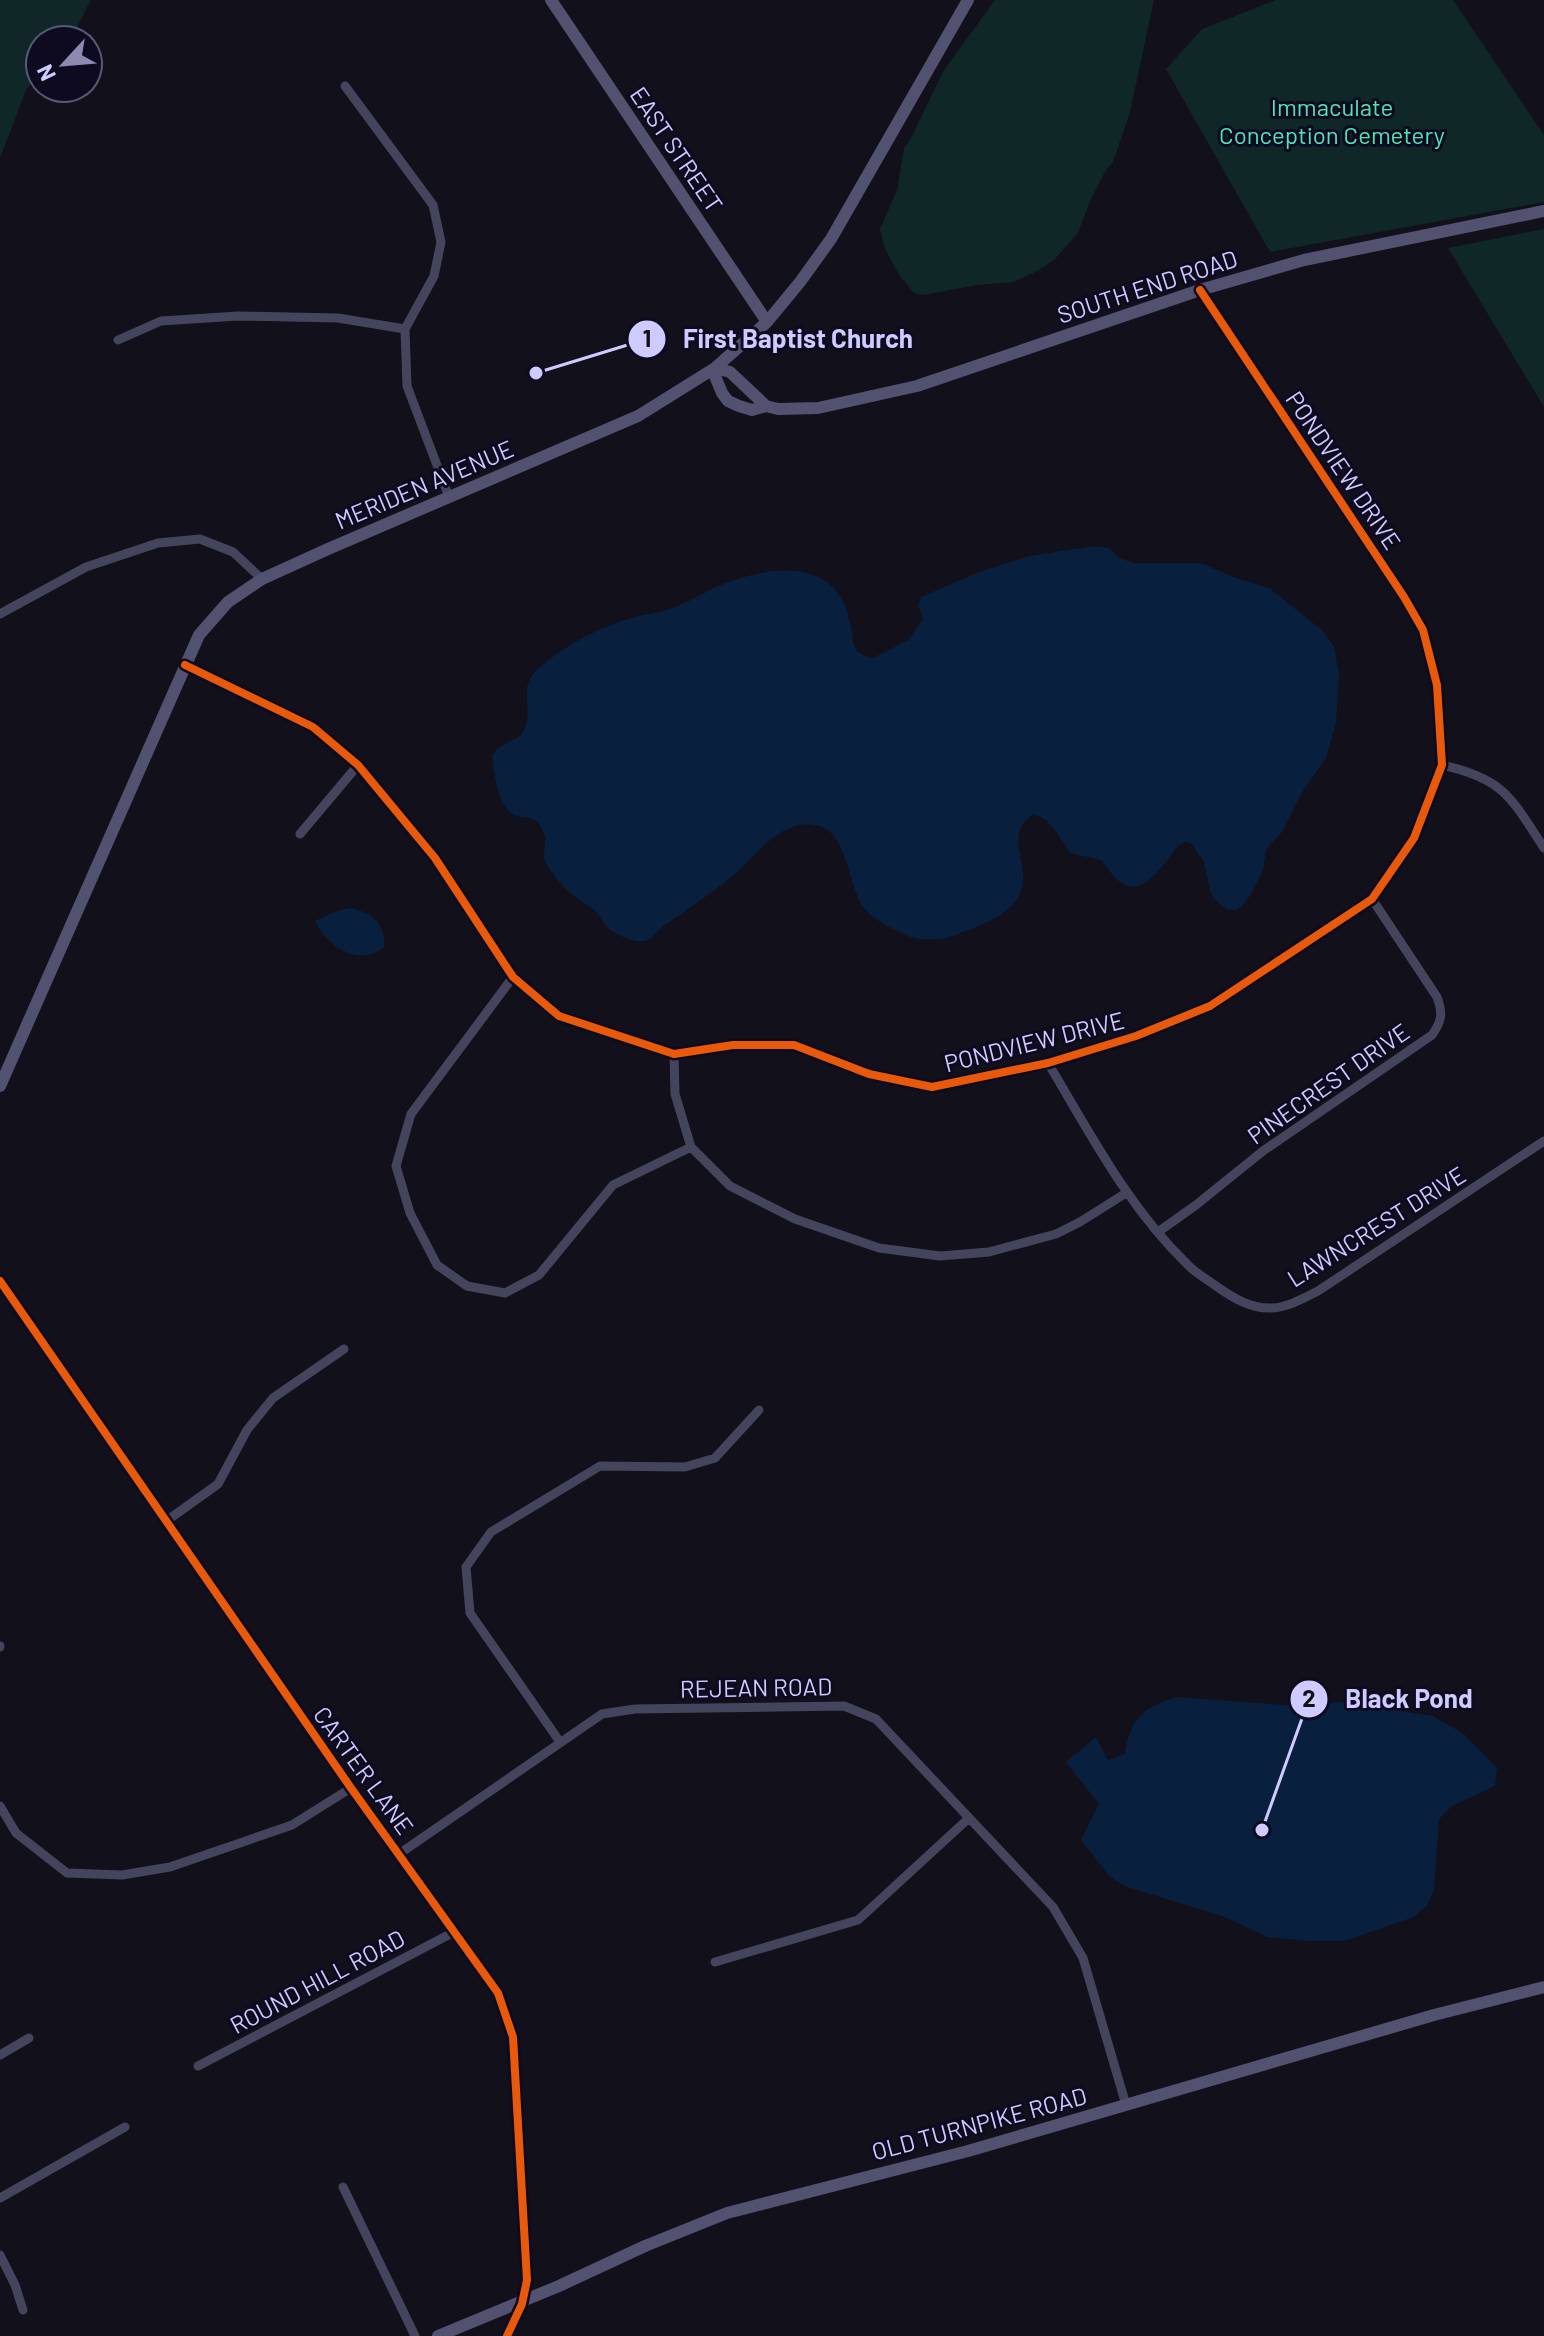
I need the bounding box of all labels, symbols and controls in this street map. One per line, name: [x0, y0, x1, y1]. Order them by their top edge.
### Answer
north arrow: [24, 24, 104, 104]
text: N: [30, 61, 60, 85]
street label: EAST STREET: [625, 81, 729, 217]
park label: Immaculate Conception Cemetery: [1219, 92, 1445, 149]
street label: SOUTH END ROAD: [1053, 243, 1241, 329]
callout: First Baptist Church: [627, 314, 929, 364]
text: First Baptist Church: [683, 322, 913, 353]
text: 1: [643, 323, 651, 352]
street label: PONDVIEW DRIVE: [1280, 385, 1408, 555]
street label: MERIDEN AVENUE: [330, 433, 518, 535]
street label: PONDVIEW DRIVE: [941, 1005, 1127, 1077]
street label: PINECREST DRIVE: [1242, 1016, 1414, 1150]
street label: LAWNCREST DRIVE: [1281, 1159, 1471, 1293]
street label: REJEAN ROAD: [680, 1671, 832, 1703]
callout: Black Pond: [1289, 1674, 1489, 1724]
text: Black Pond: [1345, 1682, 1473, 1713]
text: 2: [1302, 1683, 1316, 1712]
street label: CARTER LANE: [308, 1700, 420, 1840]
street label: ROUND HILL ROAD: [225, 1923, 409, 2039]
street label: OLD TURNPIKE ROAD: [868, 2080, 1090, 2166]

